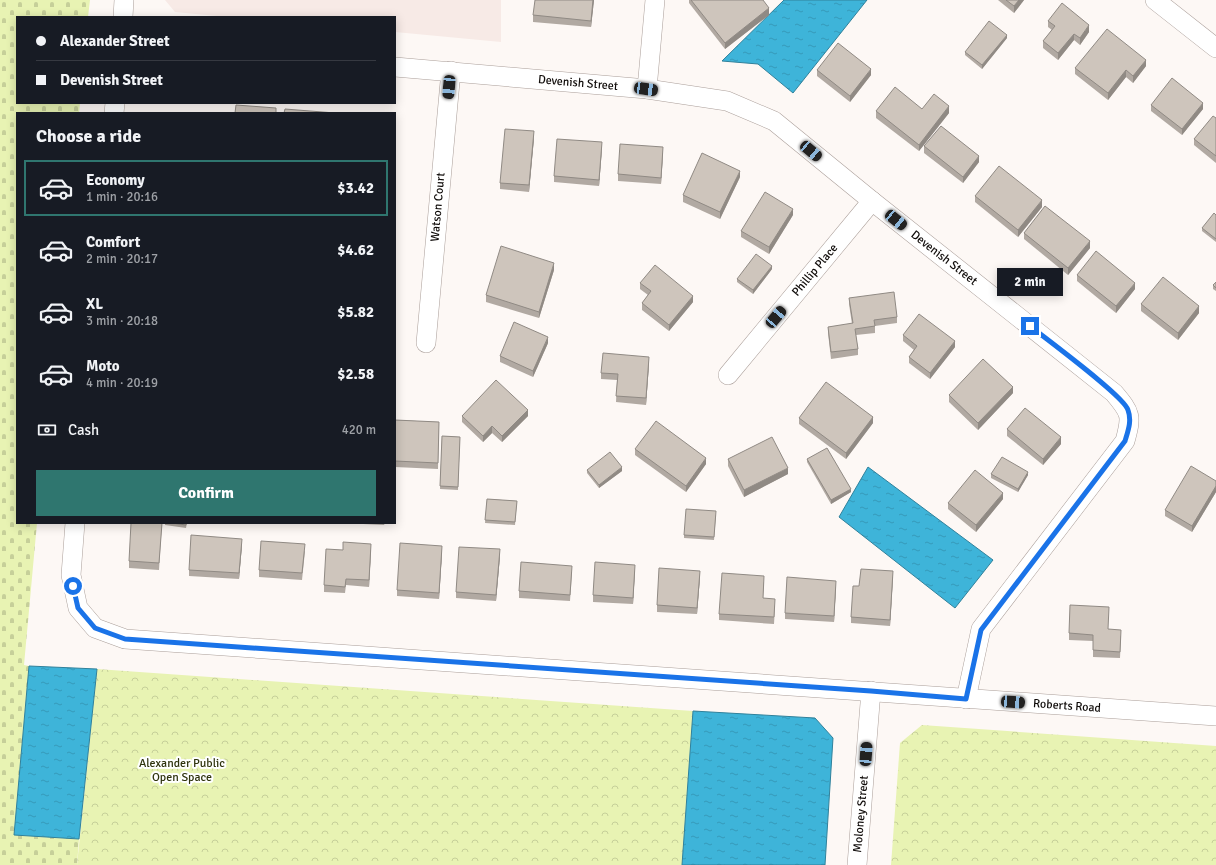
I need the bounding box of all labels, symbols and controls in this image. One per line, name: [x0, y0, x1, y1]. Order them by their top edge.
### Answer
text: Alexander Street: [60, 32, 170, 50]
text: Devenish Street: [60, 71, 163, 89]
street label: Devenish Street: [537, 72, 619, 94]
car: [442, 75, 456, 99]
car: [633, 81, 659, 97]
text: Choose a ride: [36, 125, 141, 147]
car: [798, 139, 824, 163]
icon: car: [38, 170, 74, 206]
text: Economy: [86, 171, 145, 189]
street label: Watson Court: [428, 172, 448, 242]
text: $3.42: [337, 179, 374, 197]
text: 1 min · 20:16: [86, 189, 158, 205]
car: [883, 208, 909, 232]
street label: Devenish Street: [908, 227, 980, 289]
icon: car: [38, 232, 74, 268]
text: Comfort: [86, 233, 140, 251]
text: $4.62: [337, 241, 374, 259]
street label: Phillip Place: [789, 241, 841, 299]
text: 2 min · 20:17: [86, 251, 158, 267]
callout: 2 min: [997, 268, 1063, 296]
text: 2 min: [1014, 274, 1046, 290]
icon: car: [38, 294, 74, 330]
text: XL: [86, 295, 103, 313]
text: $5.82: [337, 303, 374, 321]
car: [764, 304, 788, 330]
text: 3 min · 20:18: [86, 313, 158, 329]
route end: [1021, 317, 1039, 335]
icon: car: [38, 356, 74, 392]
text: Moto: [86, 357, 120, 375]
text: $2.58: [337, 365, 374, 383]
text: 4 min · 20:19: [86, 375, 158, 391]
icon: cash: [36, 419, 58, 441]
text: Cash: [68, 421, 99, 439]
text: 420 m: [342, 422, 376, 438]
button: Confirm: [36, 470, 376, 516]
route start: [64, 577, 82, 595]
car: [1001, 695, 1025, 709]
street label: Roberts Road: [1033, 696, 1101, 716]
car: [859, 742, 873, 766]
park label: Alexander Public Open Space: [139, 756, 225, 785]
street label: Moloney Street: [850, 775, 872, 853]

